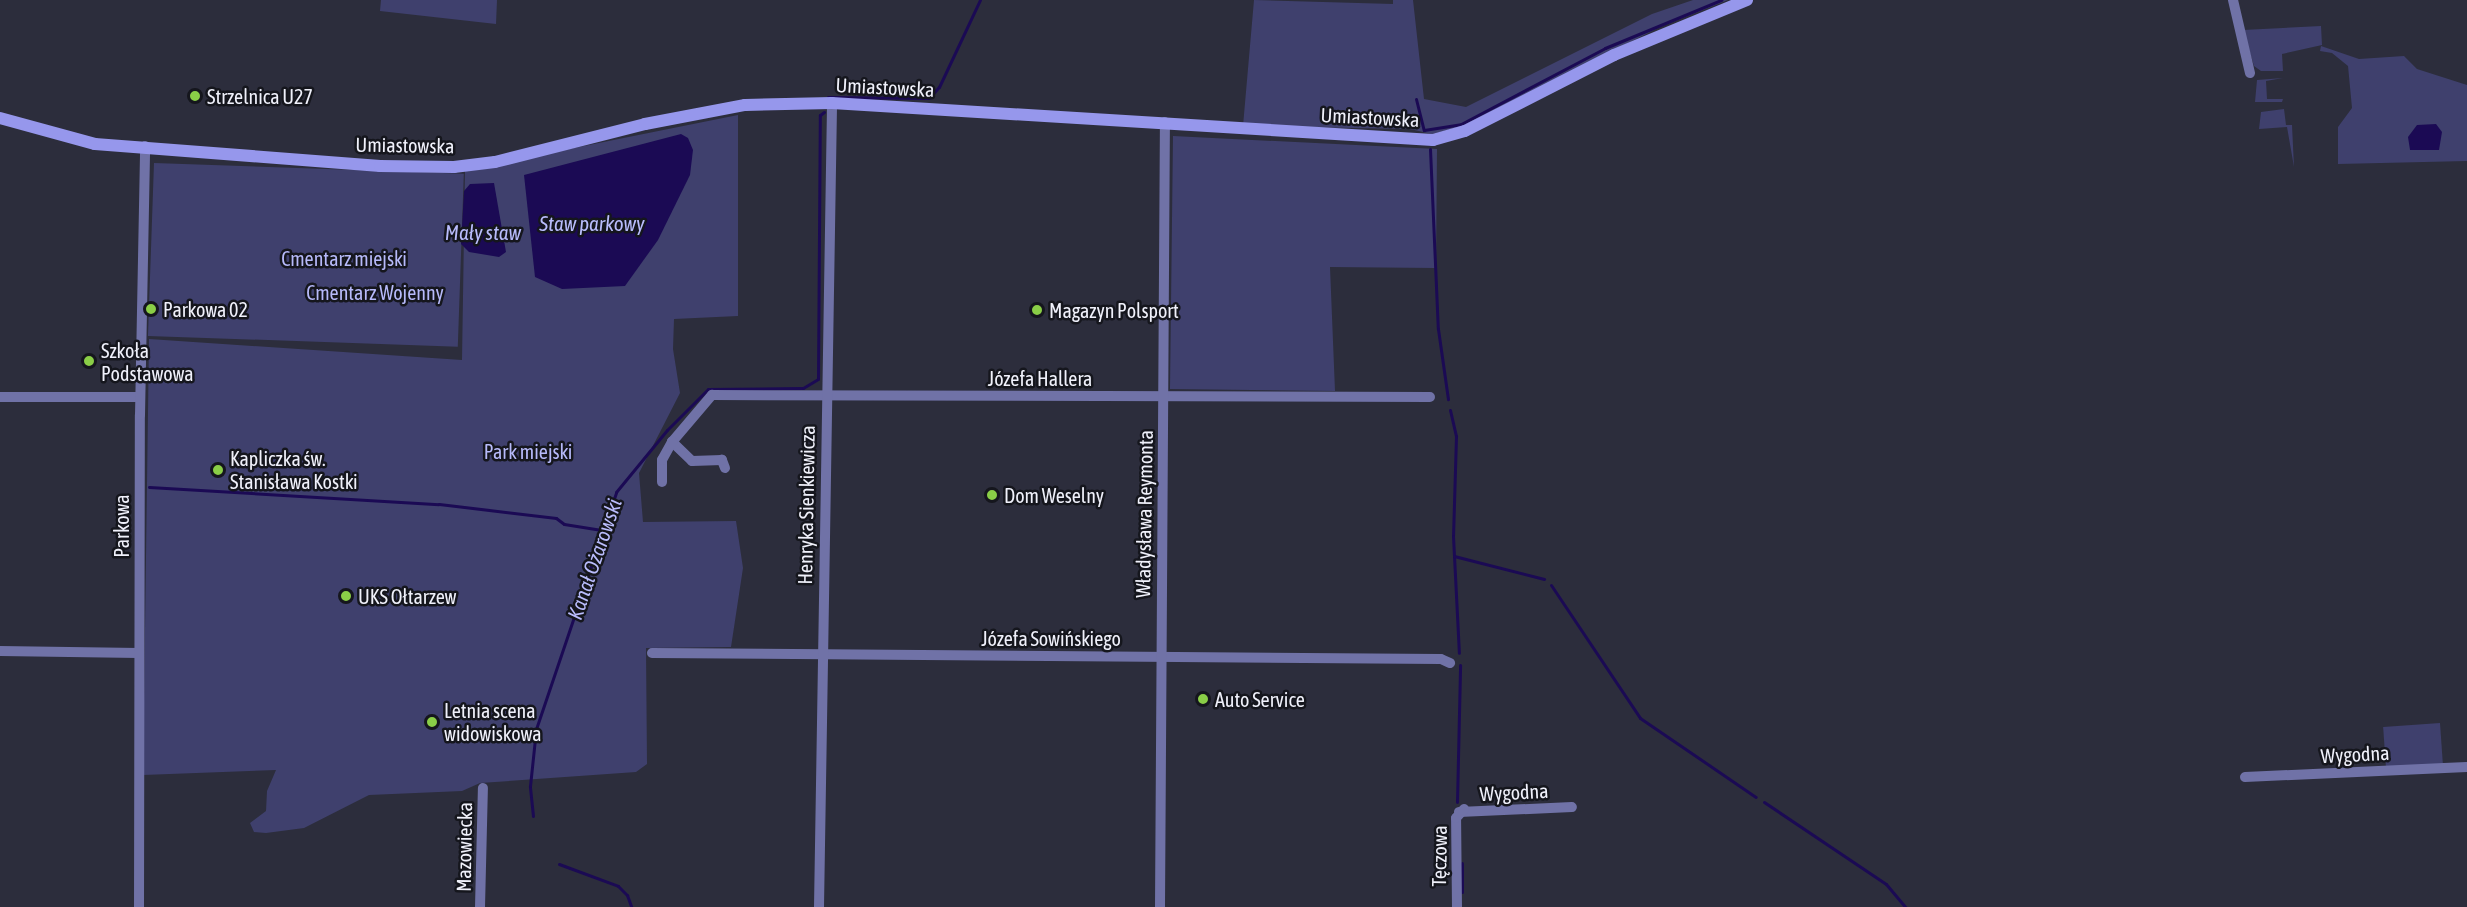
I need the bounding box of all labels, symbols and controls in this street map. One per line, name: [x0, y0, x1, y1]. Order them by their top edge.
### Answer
street label: Umiastowska: [835, 72, 935, 102]
place label: Strzelnica U27: [207, 84, 313, 108]
marker: Strzelnica U27: [188, 89, 202, 103]
street label: Umiastowska: [1320, 102, 1420, 132]
street label: Umiastowska: [355, 132, 455, 158]
water label: Staw parkowy: [539, 210, 645, 236]
water label: Mały staw: [445, 219, 521, 245]
park label: Cmentarz miejski: [281, 246, 407, 270]
park label: Cmentarz Wojenny: [306, 280, 444, 304]
place label: Parkowa 02: [163, 297, 248, 321]
place label: Magazyn Polsport: [1049, 298, 1179, 322]
marker: Parkowa 02: [144, 302, 158, 316]
marker: Magazyn Polsport: [1030, 303, 1044, 317]
place label: Szkoła Podstawowa: [101, 338, 194, 385]
marker: Szkoła Podstawowa: [82, 354, 96, 368]
street label: Józefa Hallera: [988, 366, 1092, 390]
street label: Henryka Sienkiewicza: [793, 425, 819, 585]
street label: Władysława Reymonta: [1131, 430, 1157, 598]
park label: Park miejski: [484, 439, 572, 463]
place label: Kapliczka św. Stanisława Kostki: [230, 446, 358, 493]
marker: Kapliczka św. Stanisława Kostki: [211, 463, 225, 477]
place label: Dom Weselny: [1004, 483, 1104, 507]
marker: Dom Weselny: [985, 488, 999, 502]
street label: Parkowa: [109, 494, 133, 558]
water label: Kanał Ożarowski: [562, 495, 626, 623]
place label: UKS Ołtarzew: [358, 584, 456, 608]
marker: UKS Ołtarzew: [339, 589, 353, 603]
street label: Józefa Sowińskiego: [981, 626, 1121, 650]
place label: Auto Service: [1215, 687, 1305, 711]
marker: Auto Service: [1196, 692, 1210, 706]
place label: Letnia scena widowiskowa: [444, 698, 541, 745]
marker: Letnia scena widowiskowa: [425, 715, 439, 729]
street label: Wygodna: [2320, 740, 2390, 768]
street label: Wygodna: [1479, 778, 1549, 806]
street label: Mazowiecka: [451, 802, 477, 892]
street label: Tęczowa: [1426, 825, 1452, 887]

